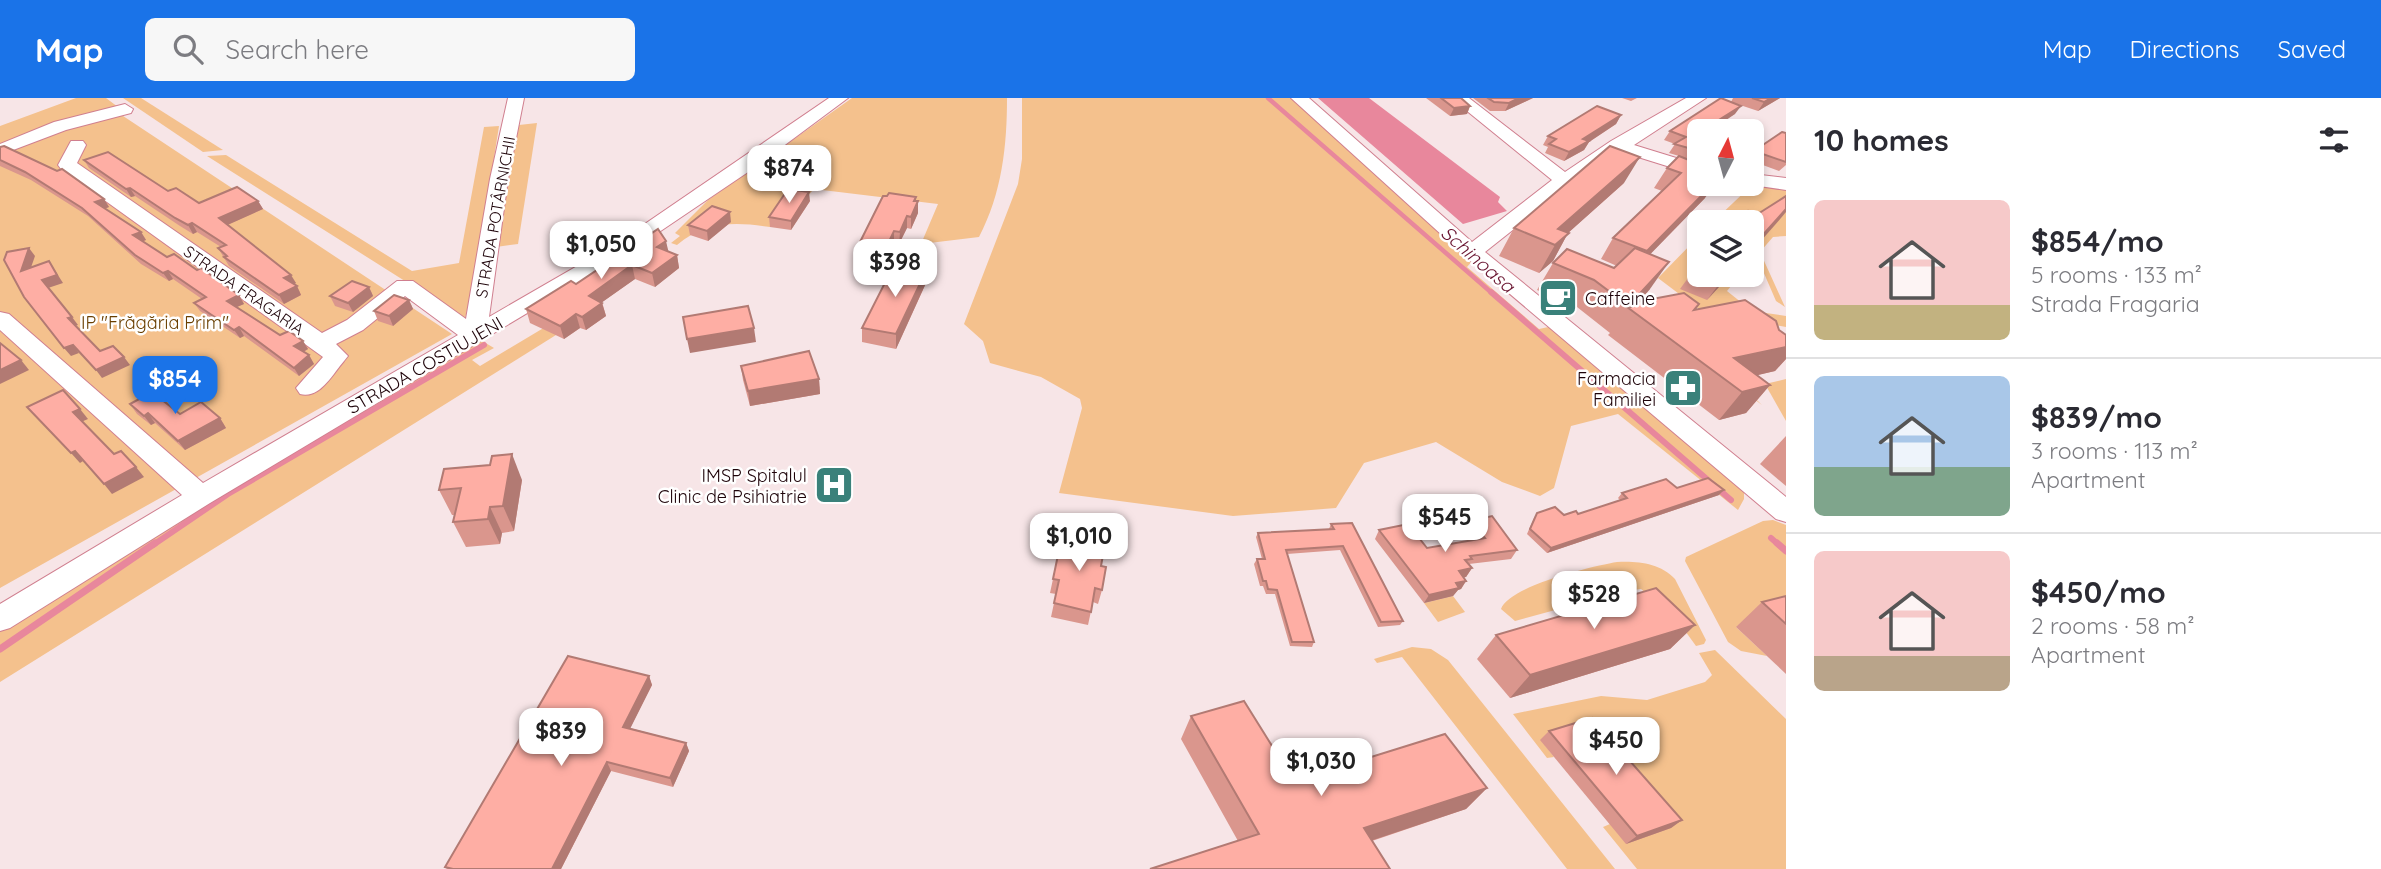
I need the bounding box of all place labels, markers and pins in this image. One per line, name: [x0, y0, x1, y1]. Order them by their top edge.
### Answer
pin: $874: [748, 146, 830, 205]
pin: $1,050: [544, 222, 658, 281]
pin: $398: [854, 240, 936, 299]
cafe icon: Caffeine: [1537, 277, 1579, 319]
place label: Caffeine: [1585, 287, 1655, 310]
pin: $854: [134, 356, 216, 416]
place label: Farmacia Familiei: [1577, 367, 1656, 411]
pharmacy icon: Farmacia Familiei: [1662, 367, 1704, 409]
place label: IMSP Spitalul Clinic de Psihiatrie: [658, 464, 807, 508]
hospital icon: IMSP Spitalul Clinic de Psihiatrie: [813, 464, 855, 506]
pin: $545: [1404, 494, 1486, 554]
pin: $1,010: [1022, 514, 1136, 573]
pin: $528: [1553, 572, 1635, 631]
pin: $839: [520, 708, 602, 768]
pin: $450: [1575, 718, 1657, 777]
pin: $1,030: [1264, 738, 1378, 798]

